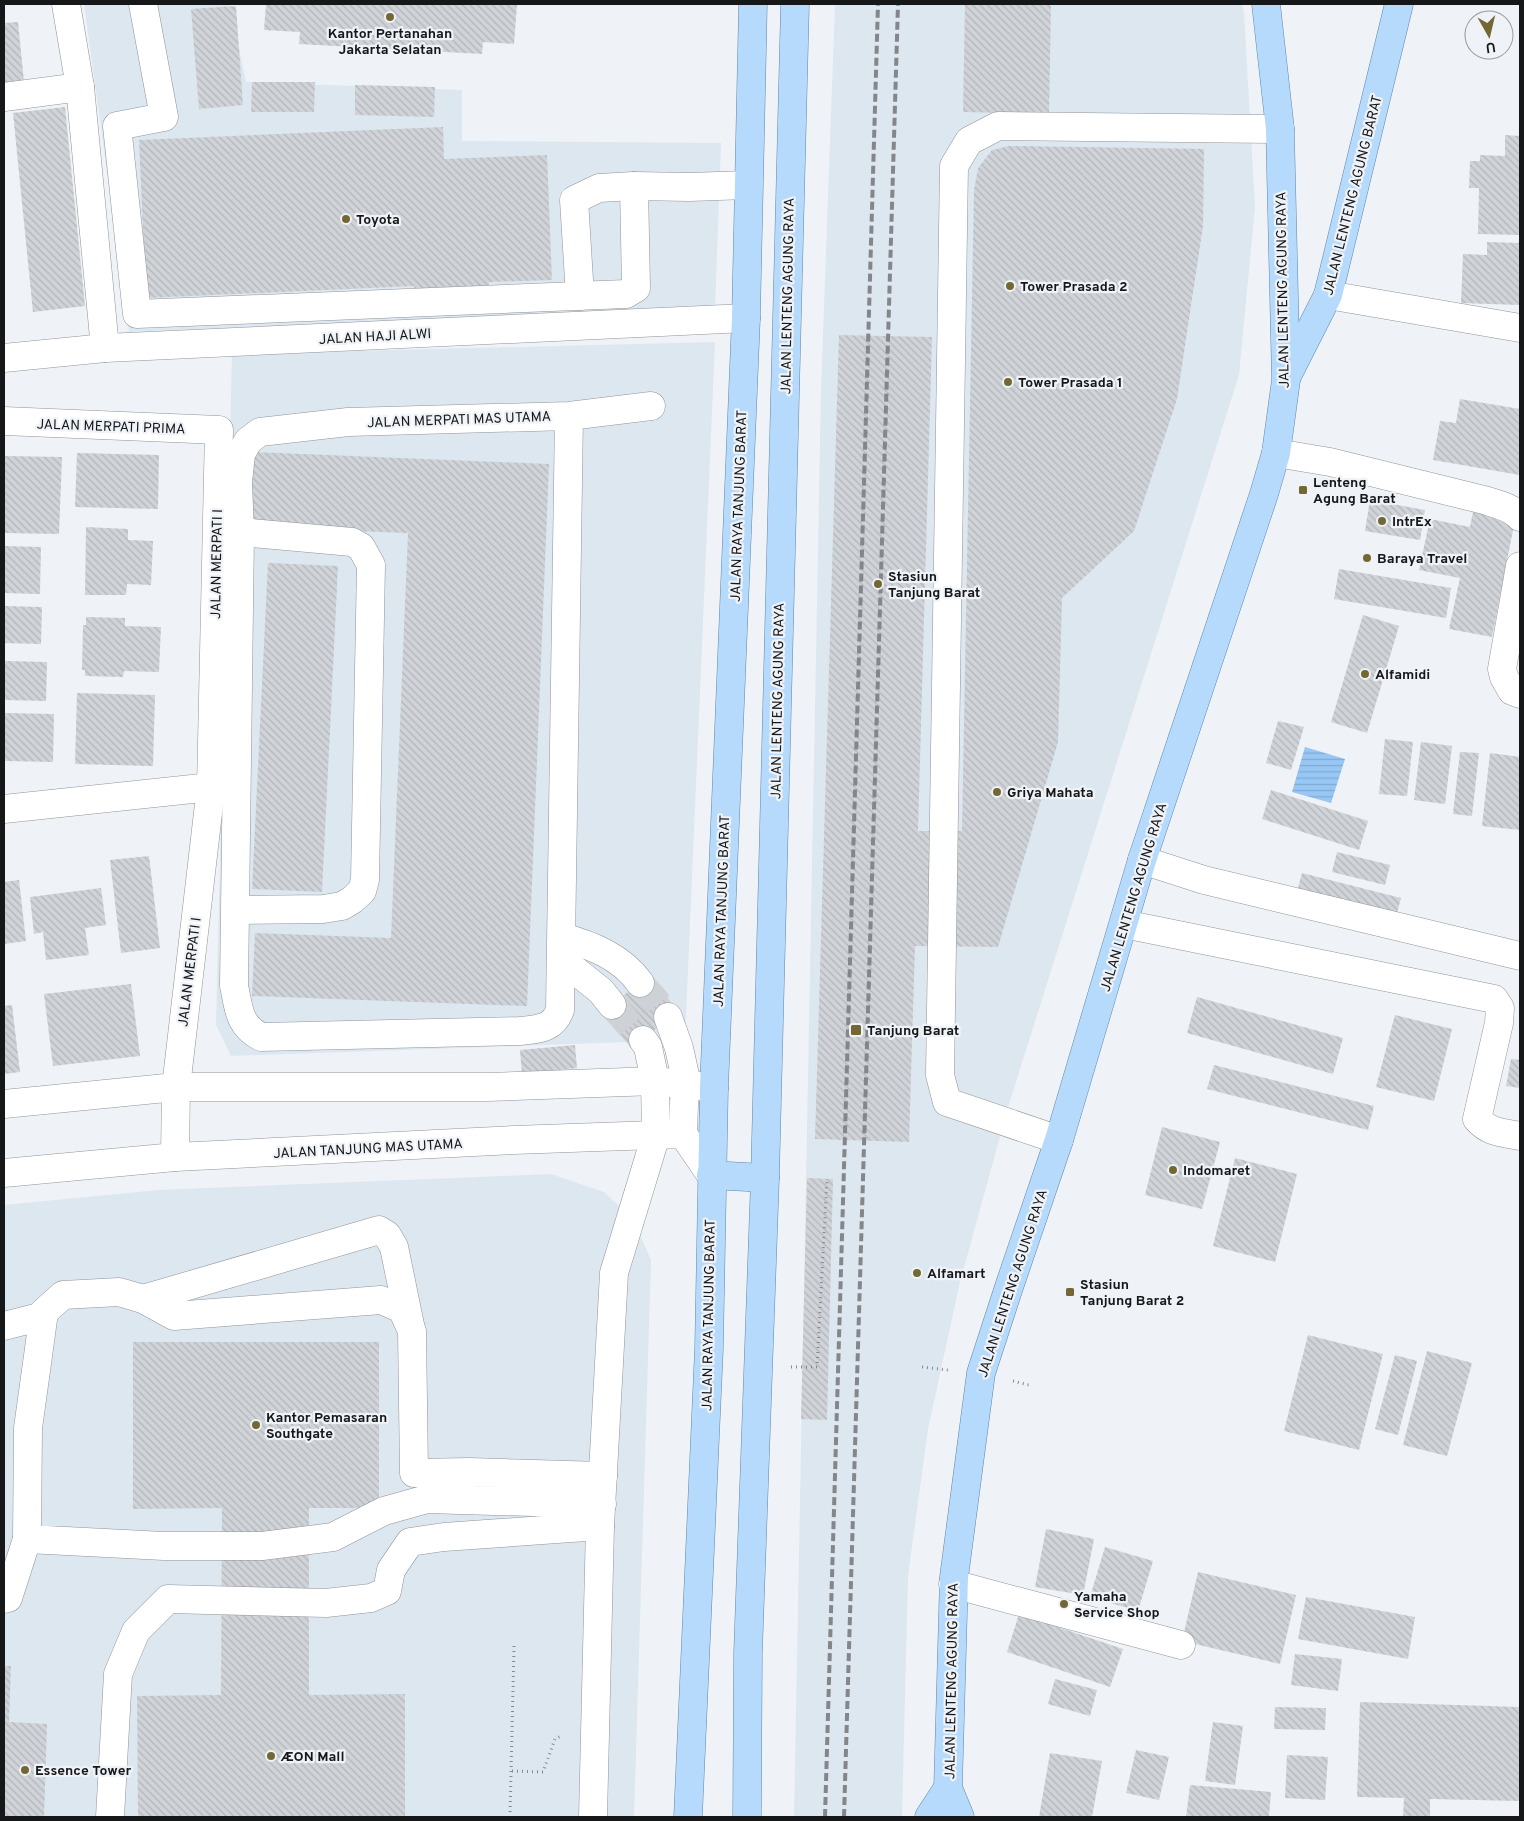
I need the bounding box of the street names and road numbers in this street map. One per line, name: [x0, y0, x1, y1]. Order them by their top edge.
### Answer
street label: JALAN LENTENG AGUNG BARAT: [1320, 94, 1387, 297]
street label: JALAN LENTENG AGUNG RAYA: [1273, 191, 1294, 389]
street label: JALAN LENTENG AGUNG RAYA: [778, 197, 799, 395]
street label: JALAN HAJI ALWI: [318, 326, 432, 349]
street label: JALAN MERPATI MAS UTAMA: [367, 409, 551, 432]
street label: JALAN RAYA TANJUNG BARAT: [728, 410, 751, 602]
street label: JALAN MERPATI PRIMA: [36, 416, 186, 439]
street label: JALAN MERPATI I: [208, 509, 227, 619]
street label: JALAN LENTENG AGUNG RAYA: [768, 602, 789, 800]
street label: JALAN LENTENG AGUNG RAYA: [1098, 801, 1171, 994]
street label: JALAN RAYA TANJUNG BARAT: [711, 815, 734, 1007]
street label: JALAN MERPATI I: [175, 916, 206, 1028]
street label: JALAN TANJUNG MAS UTAMA: [273, 1136, 463, 1163]
street label: JALAN LENTENG AGUNG RAYA: [975, 1187, 1052, 1380]
street label: JALAN RAYA TANJUNG BARAT: [699, 1219, 720, 1411]
street label: JALAN LENTENG AGUNG RAYA: [942, 1582, 963, 1780]

